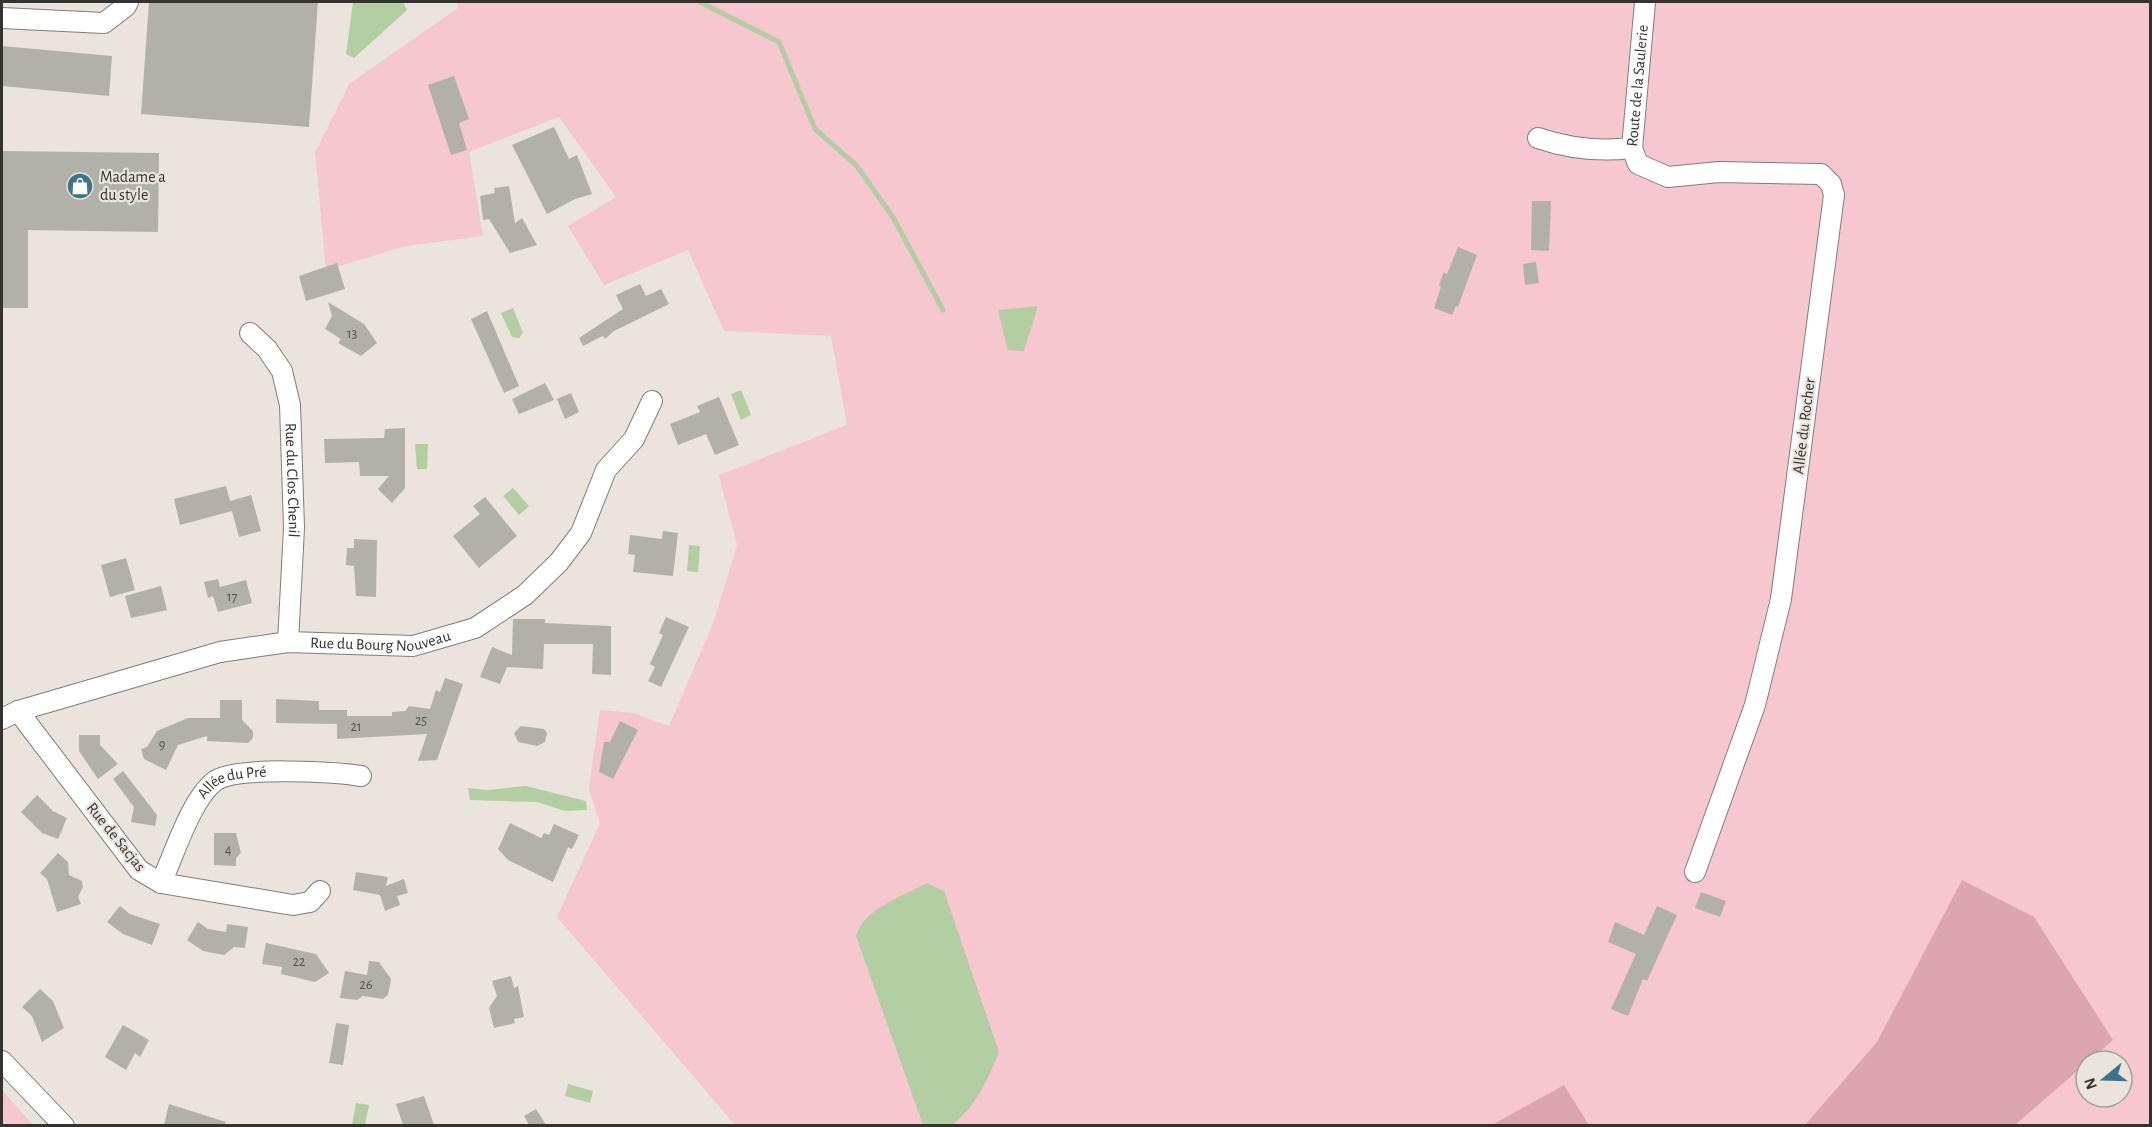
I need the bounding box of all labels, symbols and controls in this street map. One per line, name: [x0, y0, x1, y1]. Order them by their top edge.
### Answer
street label: Route de la Saulerie: [1624, 24, 1651, 147]
place label: Madame a du style: [100, 169, 166, 204]
shop icon: Madame a du style: [65, 171, 95, 201]
house number: 13: [347, 327, 358, 341]
street label: Allée du Rocher: [1790, 376, 1818, 475]
street label: Rue du Clos Chenil: [283, 422, 302, 538]
house number: 17: [227, 590, 237, 604]
street label: Rue du Bourg Nouveau: [310, 628, 452, 654]
house number: 25: [415, 714, 427, 728]
house number: 21: [350, 720, 362, 734]
house number: 9: [159, 738, 165, 752]
street label: Allée du Pré: [194, 764, 267, 802]
street label: Rue de Sacjas: [83, 800, 148, 875]
house number: 4: [225, 843, 232, 857]
house number: 22: [293, 955, 305, 969]
house number: 26: [360, 978, 372, 992]
north arrow: [2074, 1049, 2134, 1109]
text: N: [2081, 1076, 2100, 1091]

